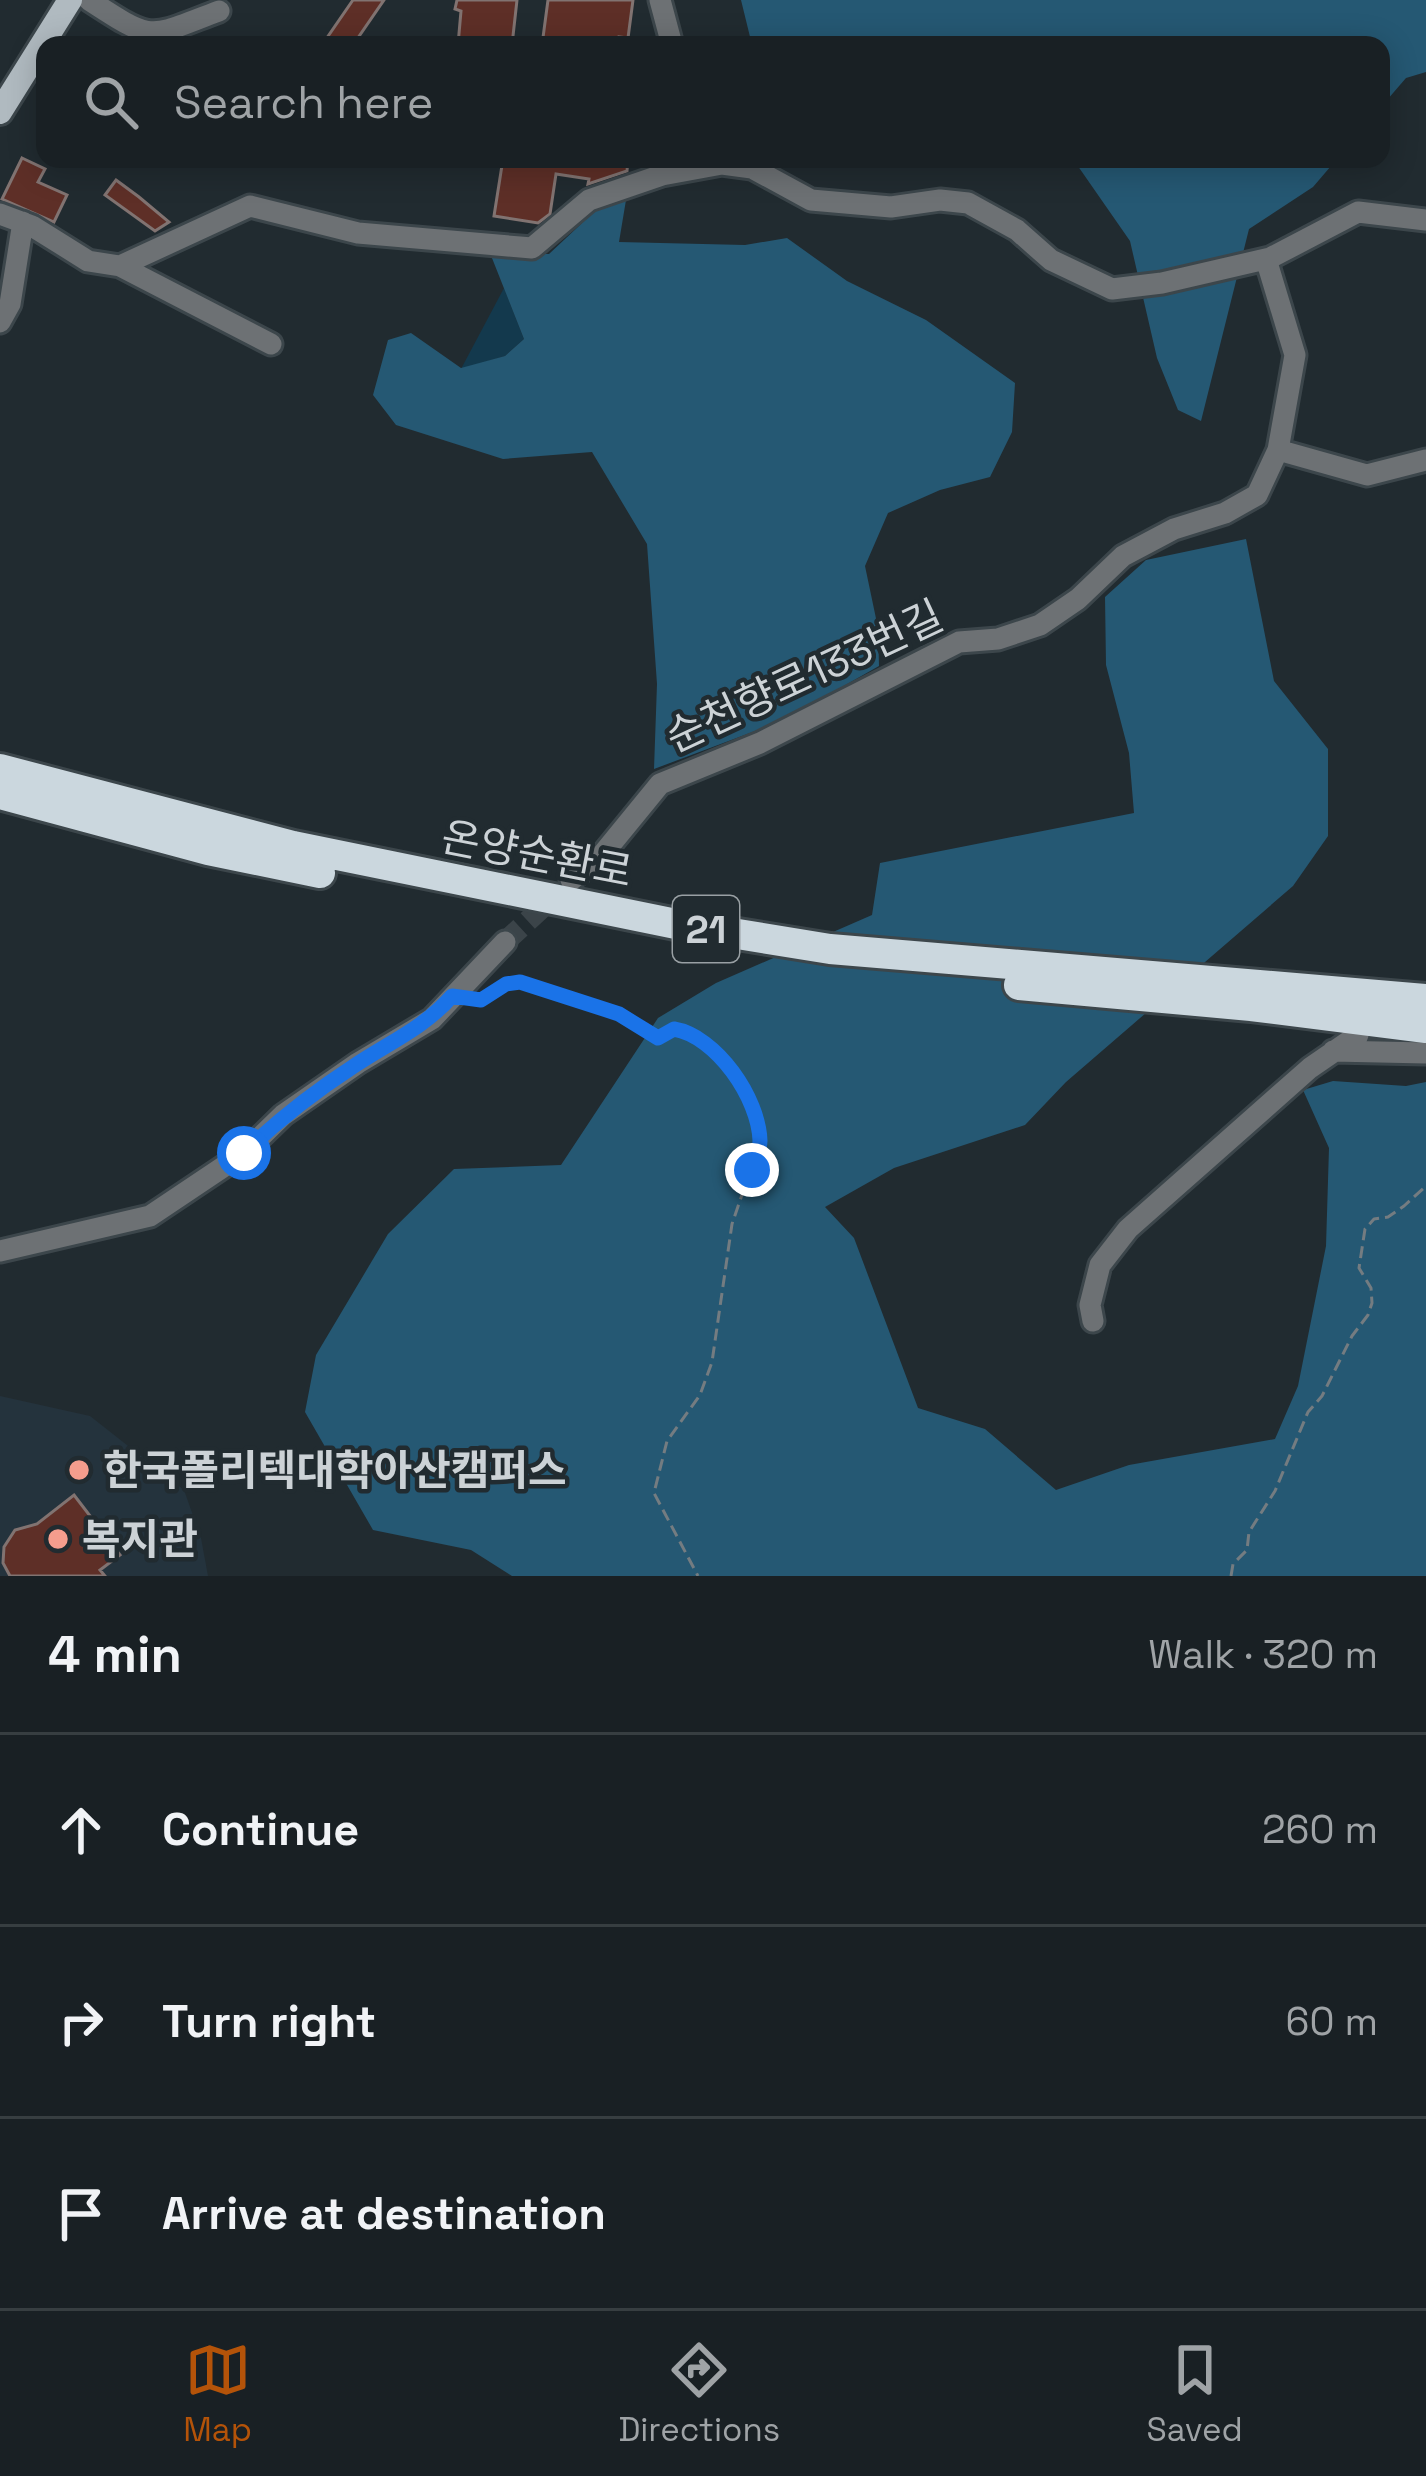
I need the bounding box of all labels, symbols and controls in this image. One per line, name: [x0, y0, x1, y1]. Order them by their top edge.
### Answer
search box: [36, 36, 1390, 168]
icon: search: [78, 69, 144, 135]
text: Search here: [174, 74, 433, 131]
street label: 순천향로133번길: [657, 589, 951, 764]
street label: 온양순환로: [437, 810, 637, 899]
road number: 21: [673, 896, 739, 962]
route start: [217, 1126, 271, 1180]
route end: [725, 1143, 779, 1197]
place label: 한국폴리텍대학아산캠퍼스: [103, 1444, 567, 1497]
marker: 한국폴리텍대학아산캠퍼스: [66, 1457, 92, 1483]
place label: 복지관: [82, 1513, 198, 1566]
marker: 복지관: [45, 1526, 71, 1552]
text: 4 min: [48, 1622, 182, 1687]
text: Walk · 320 m: [1148, 1630, 1378, 1679]
icon: ahead: [48, 1797, 114, 1863]
text: Continue: [162, 1801, 359, 1858]
text: 260 m: [1262, 1805, 1378, 1854]
icon: right: [48, 1989, 114, 2055]
text: Turn right: [162, 1993, 376, 2050]
text: 60 m: [1286, 1997, 1378, 2046]
icon: arrive: [48, 2181, 114, 2247]
text: Arrive at destination: [162, 2185, 606, 2242]
tab: Map: [183, 2337, 252, 2451]
tab: Directions: [618, 2337, 780, 2451]
tab: Saved: [1147, 2337, 1243, 2451]

